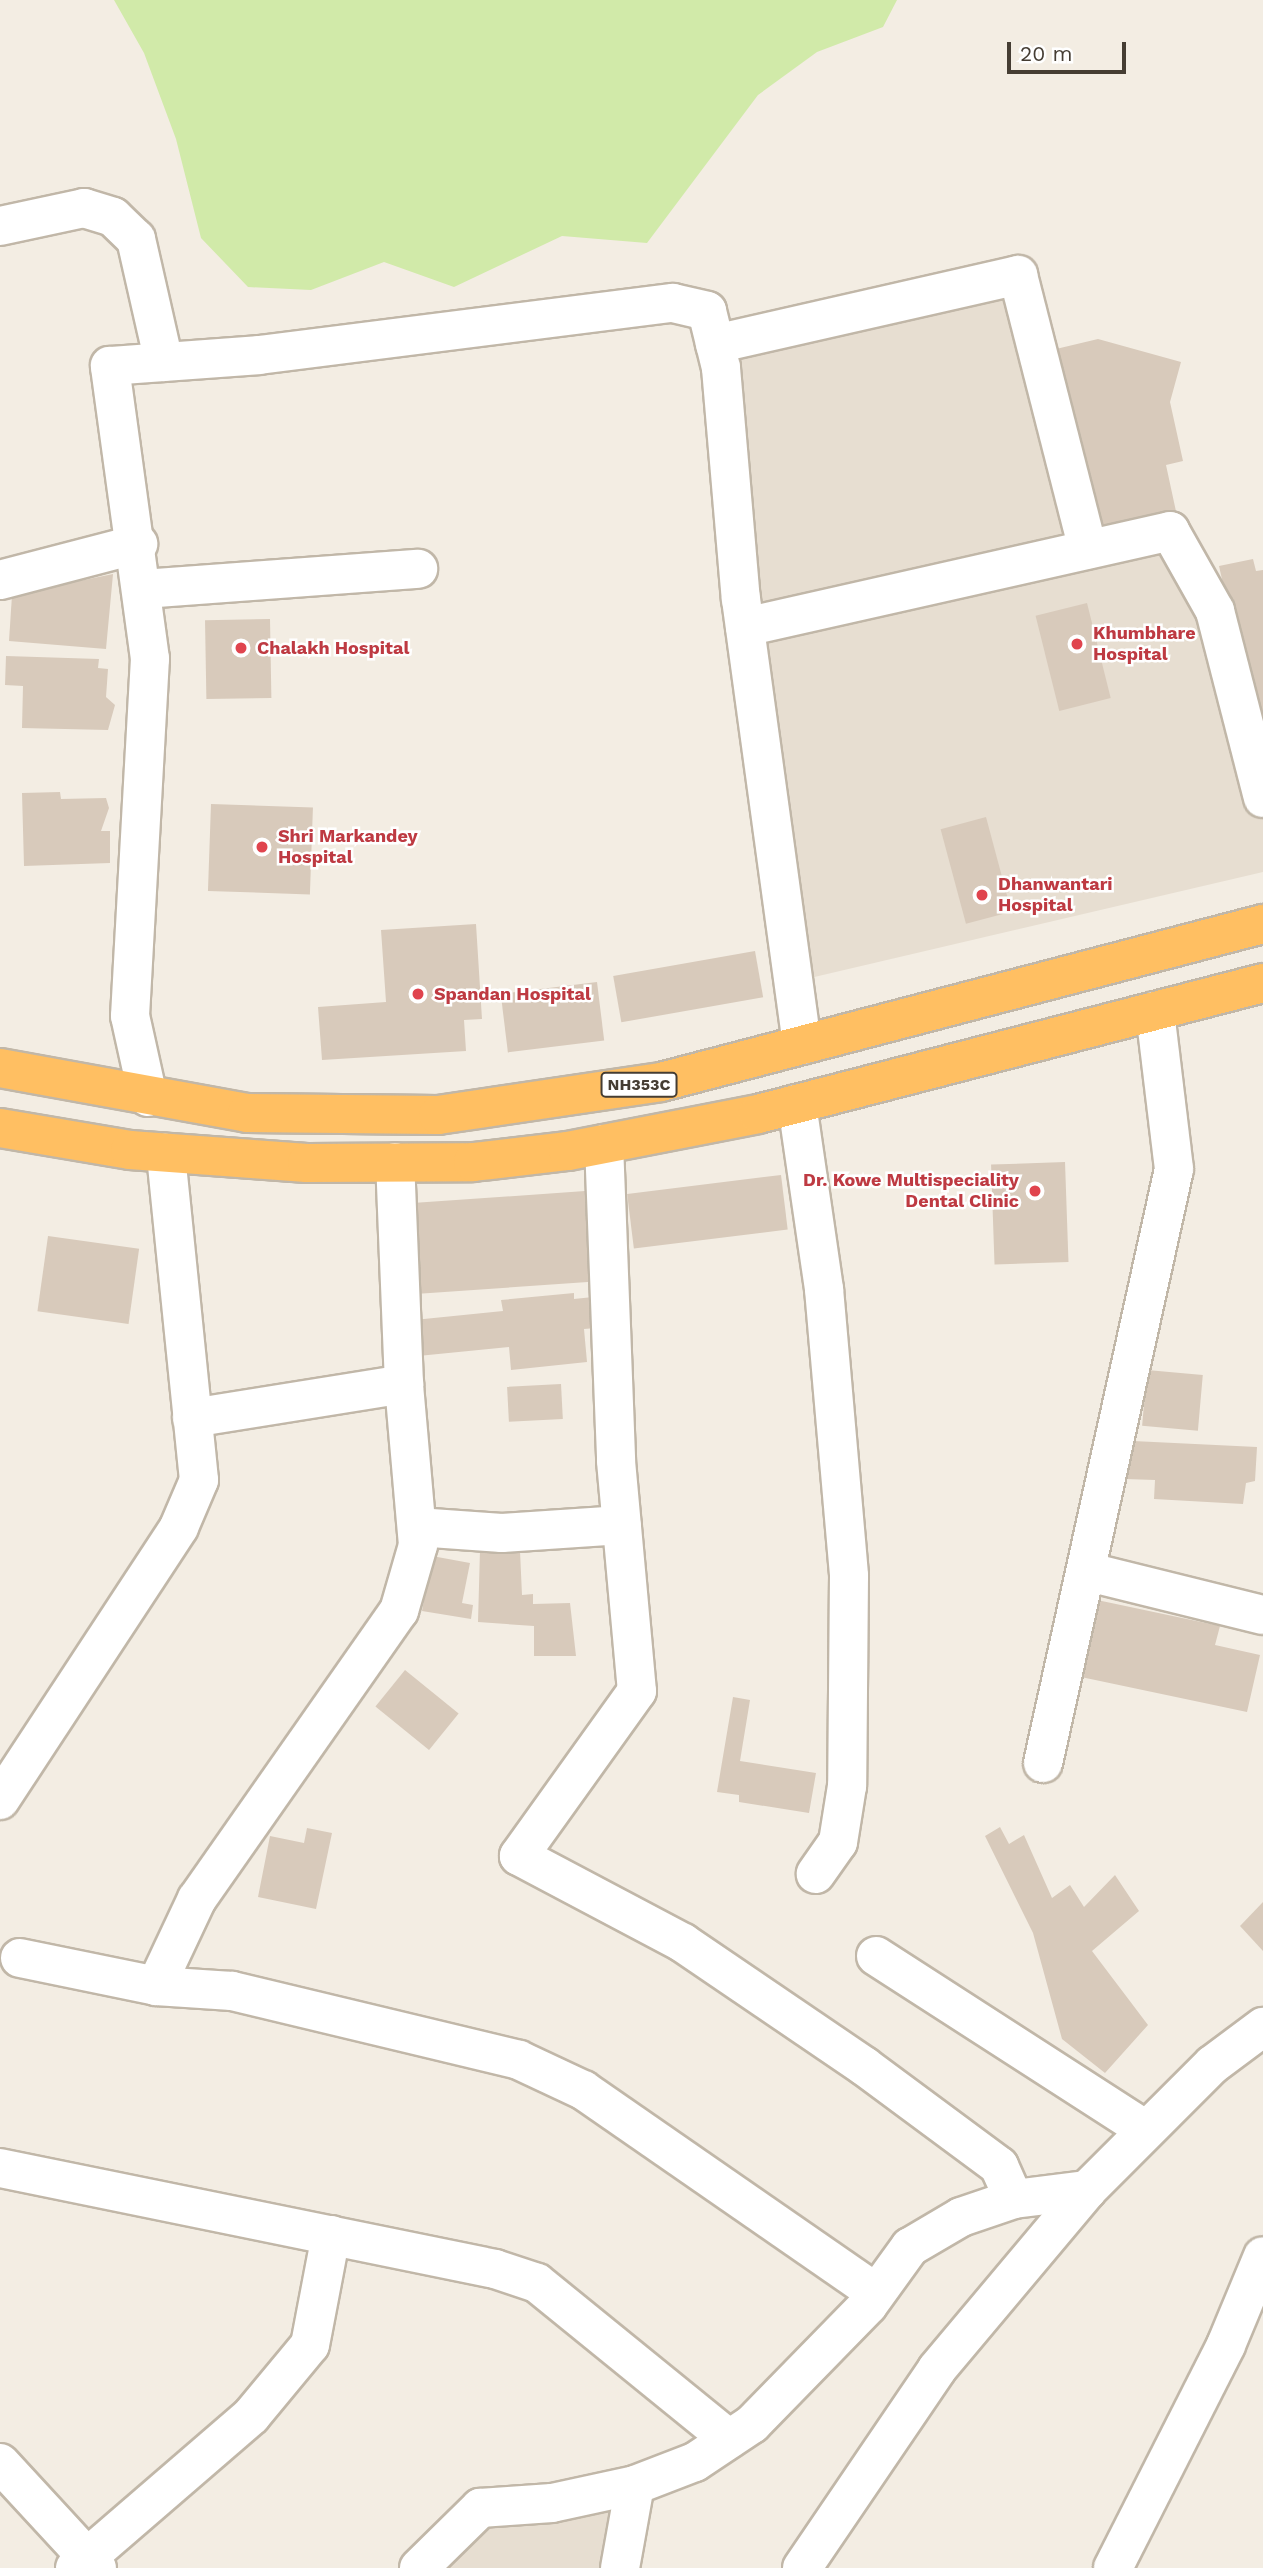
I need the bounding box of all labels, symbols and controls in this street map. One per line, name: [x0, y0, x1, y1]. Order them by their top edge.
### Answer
scale bar: [1011, 28, 1130, 72]
text: 20 m: [1020, 41, 1072, 66]
place label: Khumbhare Hospital: [1093, 623, 1196, 666]
marker: Khumbhare Hospital: [1067, 634, 1087, 654]
place label: Chalakh Hospital: [257, 637, 409, 659]
marker: Chalakh Hospital: [231, 638, 251, 658]
place label: Shri Markandey Hospital: [278, 826, 418, 868]
marker: Shri Markandey Hospital: [252, 837, 272, 857]
place label: Dhanwantari Hospital: [998, 874, 1113, 917]
marker: Dhanwantari Hospital: [972, 885, 992, 905]
place label: Spandan Hospital: [434, 983, 591, 1005]
marker: Spandan Hospital: [408, 984, 428, 1004]
road number: NH353C: [600, 1072, 678, 1098]
place label: Dr. Kowe Multispeciality Dental Clinic: [803, 1170, 1019, 1212]
marker: Dr. Kowe Multispeciality Dental Clinic: [1025, 1181, 1045, 1201]

